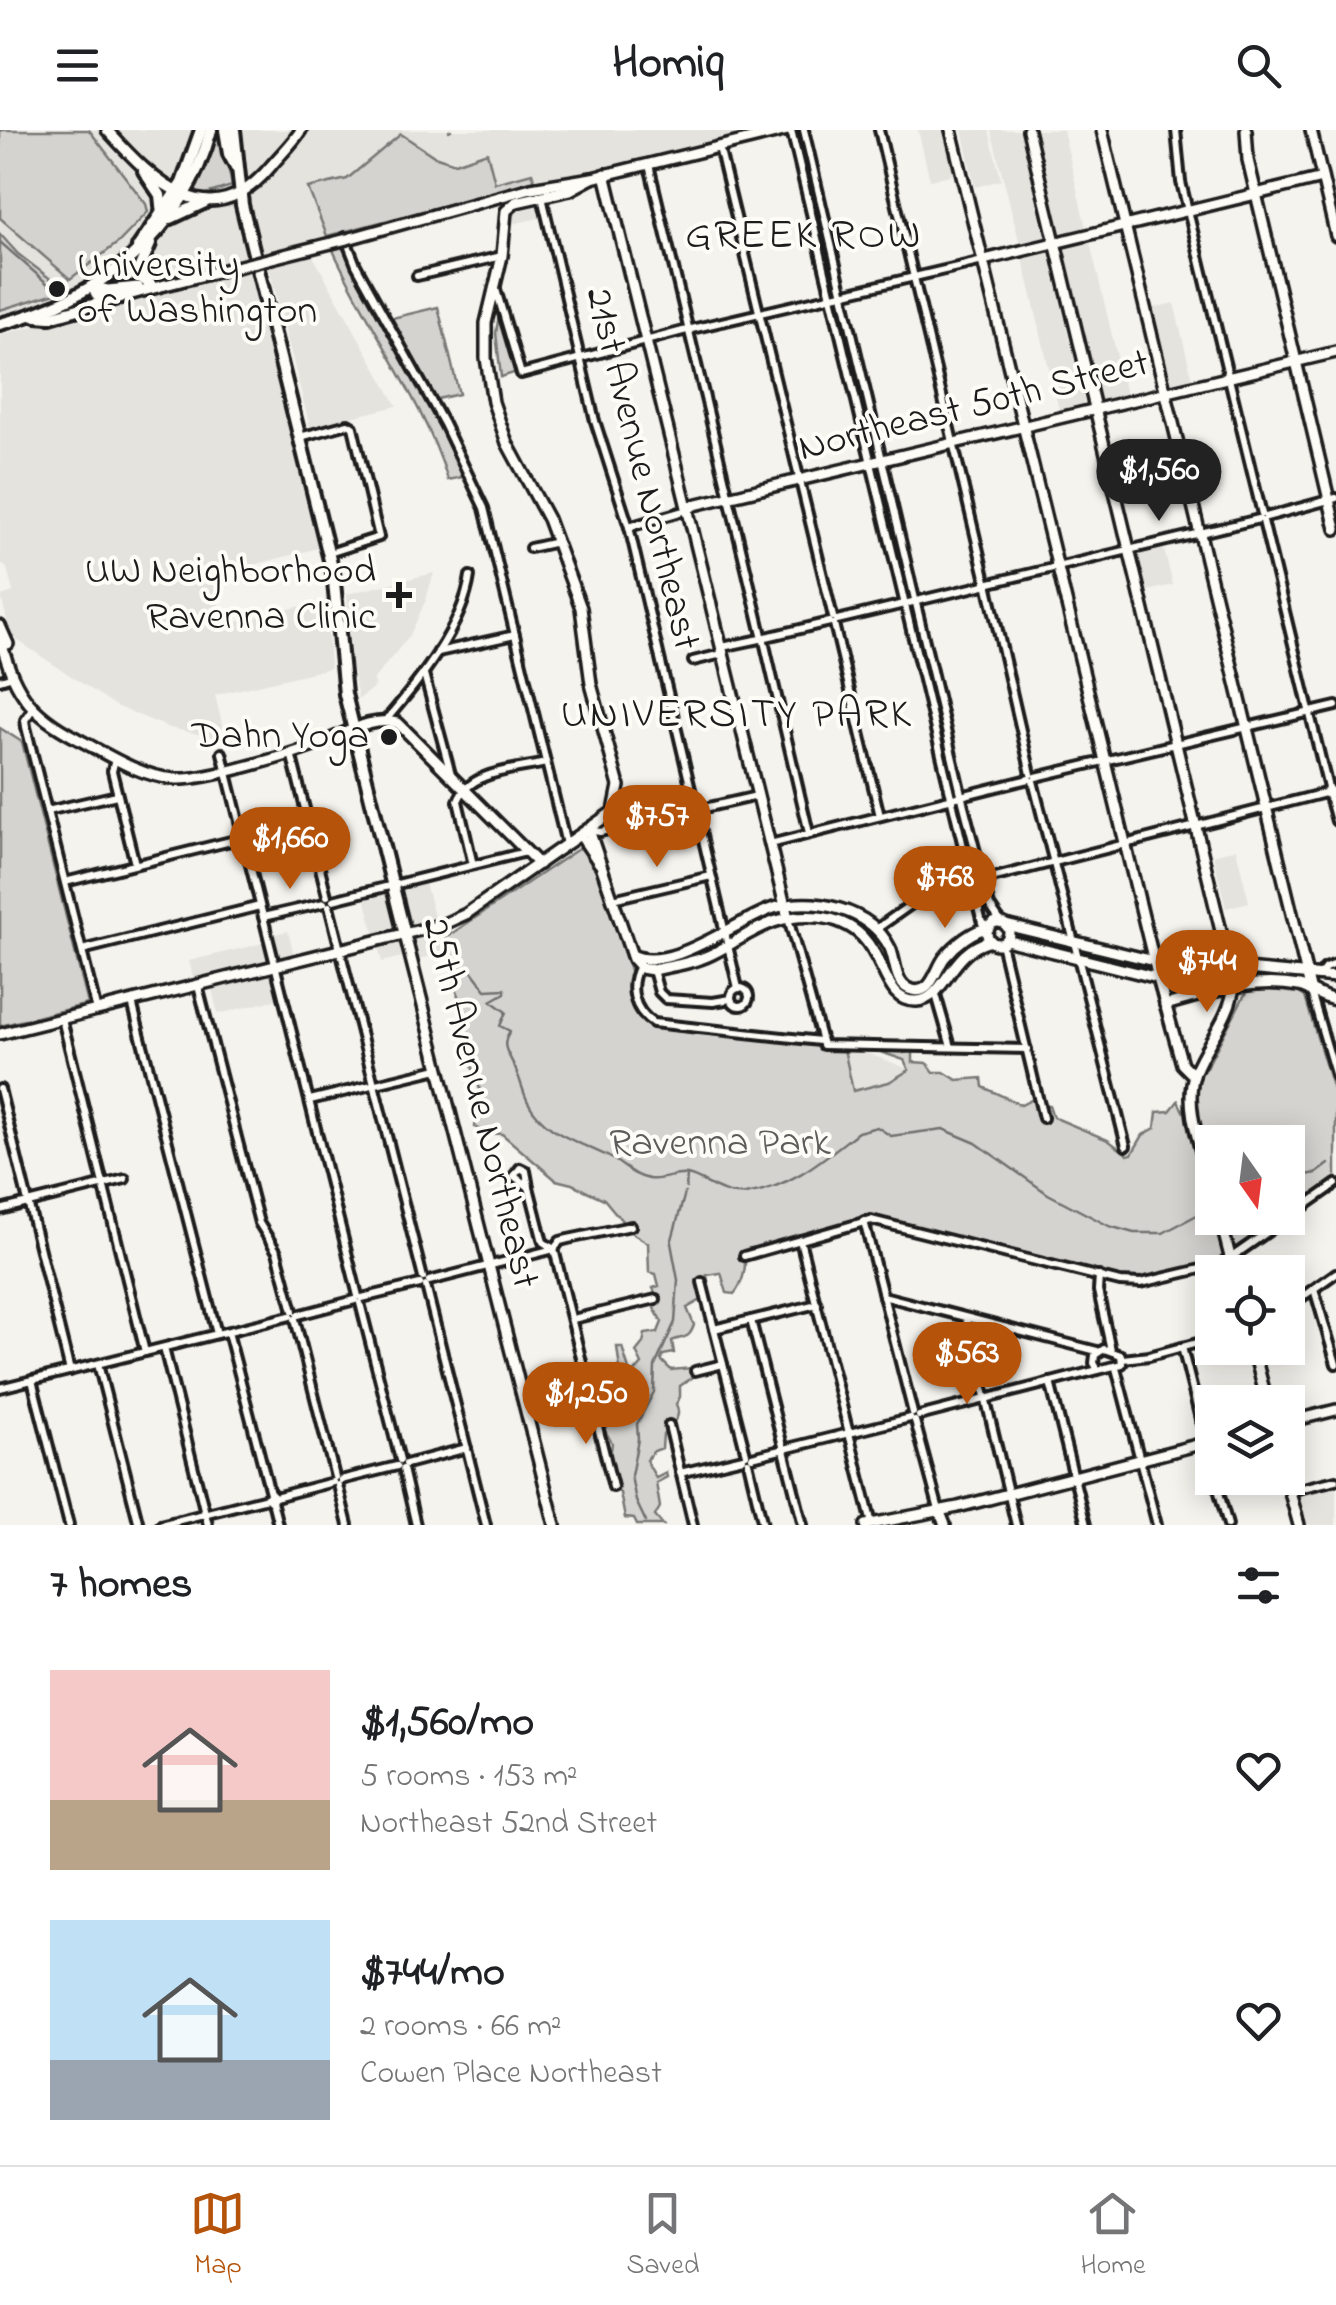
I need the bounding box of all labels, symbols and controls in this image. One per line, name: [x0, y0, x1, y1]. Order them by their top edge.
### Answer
text: Homiq: [612, 32, 724, 98]
icon: menu: [50, 38, 105, 93]
icon: search: [1231, 38, 1286, 93]
district label: GREEK ROW: [685, 206, 923, 267]
place label: University of Washington: [77, 237, 317, 342]
marker: University of Washington: [46, 278, 68, 300]
street label: 21st Avenue Northeast: [567, 281, 715, 657]
street label: Northeast 50th Street: [793, 335, 1155, 479]
pin: $1,560: [1078, 439, 1240, 524]
text: $1,560: [1118, 448, 1200, 495]
place label: UW Neighborhood Ravenna Clinic: [85, 543, 376, 648]
marker: UW Neighborhood Ravenna Clinic: [386, 582, 412, 608]
district label: UNIVERSITY PARK: [561, 685, 913, 746]
place label: Dahn Yoga: [191, 708, 369, 767]
marker: Dahn Yoga: [378, 726, 400, 748]
pin: $757: [598, 785, 716, 870]
text: $757: [625, 794, 689, 841]
pin: $1,660: [209, 807, 371, 892]
text: $1,660: [251, 816, 329, 863]
pin: $768: [886, 846, 1004, 931]
text: $768: [916, 855, 974, 902]
street label: 25th Avenue Northeast: [404, 911, 554, 1295]
pin: $744: [1148, 930, 1266, 1015]
text: $744: [1178, 939, 1236, 986]
park label: Ravenna Park: [609, 1115, 831, 1174]
north arrow: [1195, 1125, 1305, 1235]
map controls: [1195, 1125, 1305, 1495]
button: locate: [1195, 1255, 1305, 1365]
pin: $563: [908, 1322, 1026, 1407]
text: $563: [935, 1331, 999, 1378]
pin: $1,250: [505, 1362, 667, 1447]
text: $1,250: [544, 1371, 628, 1418]
button: layers: [1195, 1385, 1305, 1495]
text: 7 homes: [50, 1555, 192, 1616]
icon: filters: [1231, 1558, 1286, 1613]
text: $1,560/mo: [360, 1693, 534, 1754]
icon: home: [130, 1710, 250, 1830]
icon: heart: [1231, 1743, 1286, 1798]
text: 5 rooms · 153 m²: [360, 1754, 577, 1801]
text: Northeast 52nd Street: [360, 1801, 657, 1848]
text: $744/mo: [360, 1943, 505, 2004]
icon: home: [130, 1960, 250, 2080]
icon: heart: [1231, 1993, 1286, 2048]
text: 2 rooms · 66 m²: [360, 2004, 562, 2051]
text: Cowen Place Northeast: [360, 2051, 662, 2098]
tab: Map: [190, 2186, 245, 2287]
tab: Saved: [626, 2186, 699, 2287]
tab: Home: [1080, 2186, 1146, 2287]

